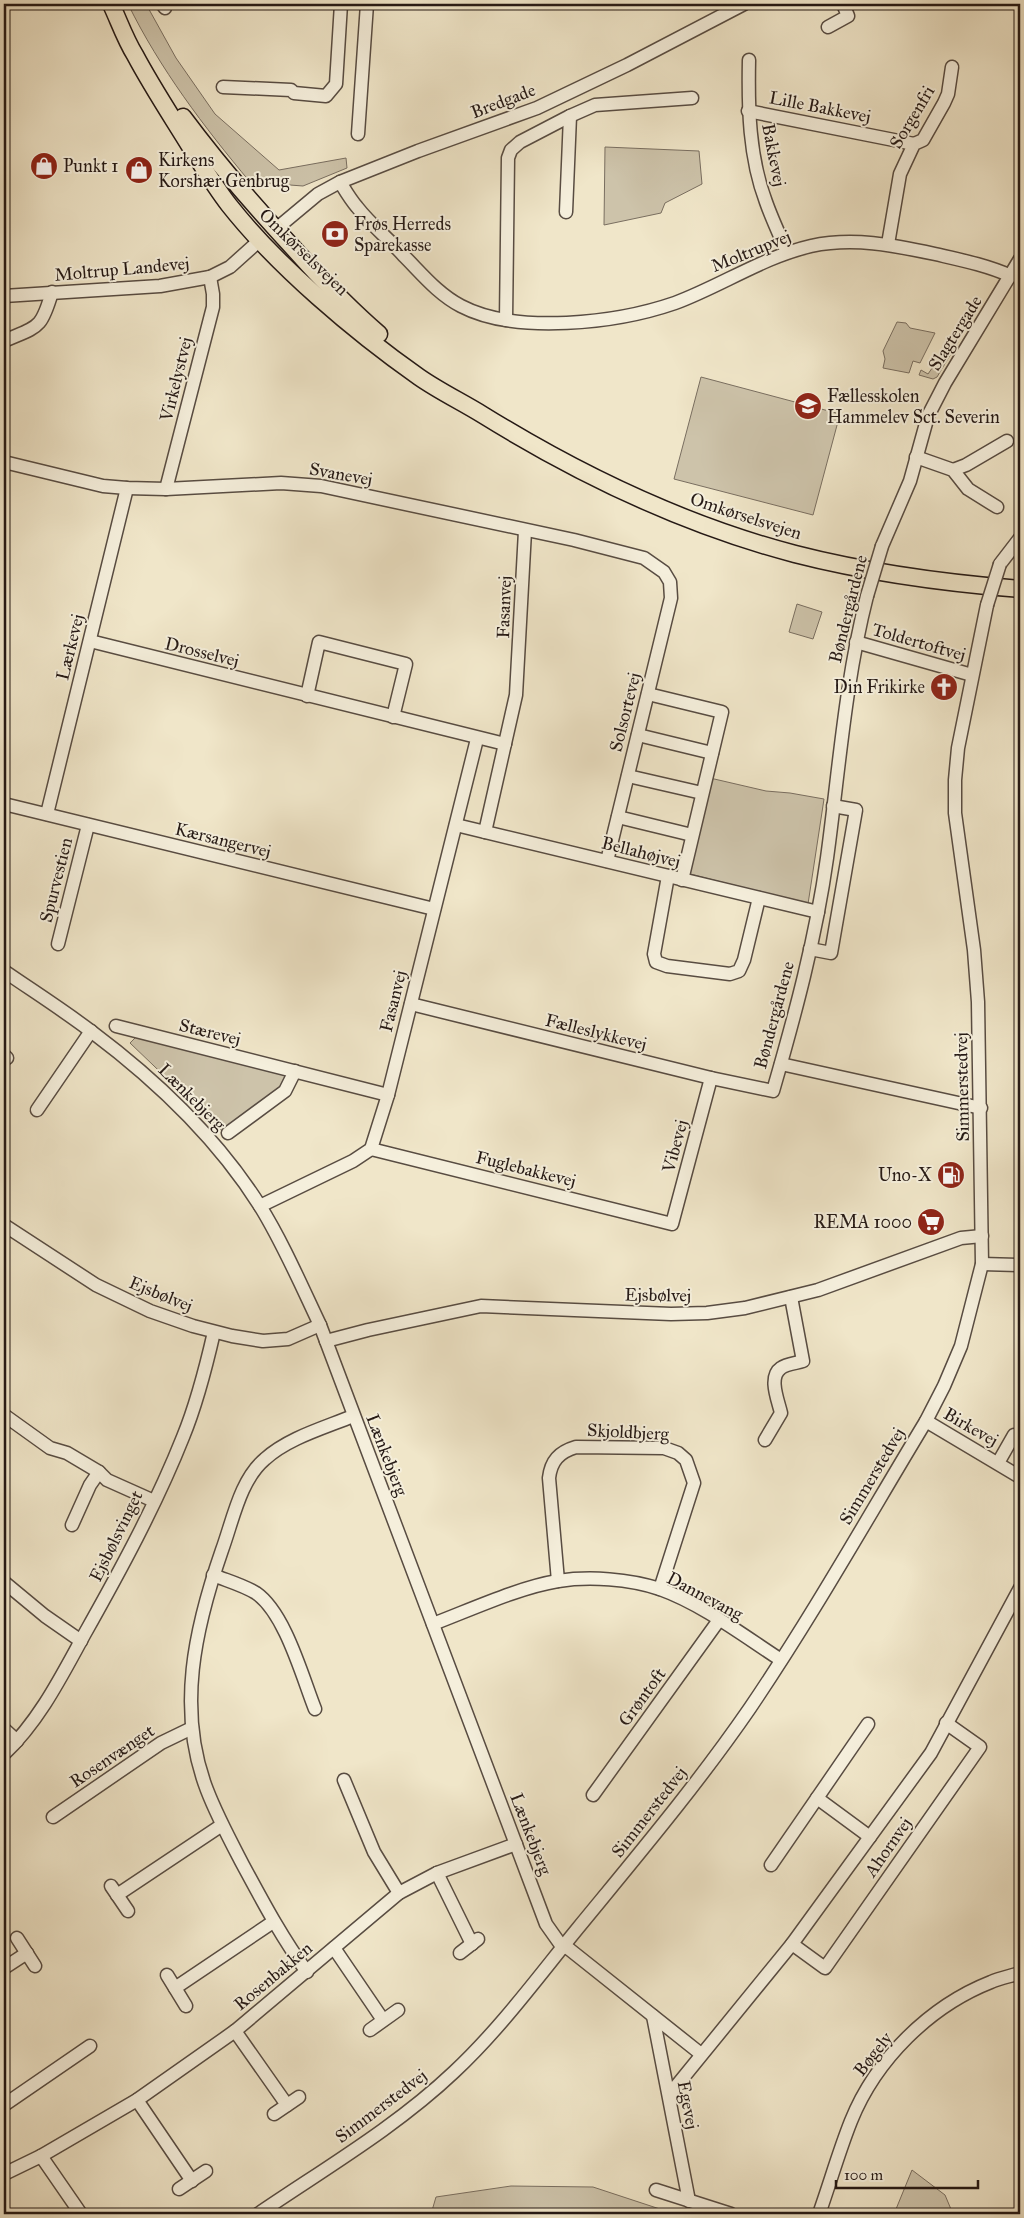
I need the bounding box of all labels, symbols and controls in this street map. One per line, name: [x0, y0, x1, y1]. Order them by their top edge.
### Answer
street label: Bredgade: [468, 79, 539, 124]
street label: Sorgenfri: [885, 81, 940, 153]
street label: Lille Bakkevej: [767, 86, 873, 128]
street label: Bakkevej: [757, 122, 791, 188]
place label: Kirkens Korshær Genbrug: [158, 149, 290, 193]
shop icon: Punkt 1: [29, 151, 59, 181]
place label: Punkt 1: [63, 155, 118, 177]
shop icon: Kirkens Korshær Genbrug: [124, 155, 154, 185]
street label: Omkørselsvejen: [255, 204, 354, 300]
place label: Frøs Herreds Sparekasse: [354, 213, 451, 256]
bank icon: Frøs Herreds Sparekasse: [320, 219, 350, 249]
street label: Moltrupvej: [708, 225, 794, 277]
street label: Moltrup Landevej: [54, 252, 190, 286]
street label: Slagtergade: [923, 291, 988, 375]
street label: Virkelystvej: [155, 335, 197, 424]
place label: Fællesskolen Hammelev Sct. Severin: [827, 385, 1000, 428]
school or university icon: Fællesskolen Hammelev Sct. Severin: [793, 391, 823, 421]
street label: Svanevej: [308, 458, 374, 490]
street label: Omkørselsvejen: [687, 488, 805, 544]
street label: Bøndergårdene: [824, 553, 873, 666]
street label: Fasanvej: [492, 575, 516, 639]
street label: Lærkevej: [51, 612, 89, 682]
street label: Toldertoftvej: [870, 618, 968, 666]
street label: Drosselvej: [163, 632, 241, 672]
street label: Solsortevej: [605, 670, 645, 754]
church icon: Din Frikirke: [929, 672, 959, 702]
place label: Din Frikirke: [834, 676, 925, 698]
street label: Kærsangervej: [172, 817, 273, 864]
street label: Bellahøjvej: [599, 832, 683, 872]
street label: Spurvestien: [35, 835, 77, 925]
street label: Bøndergårdene: [749, 959, 800, 1072]
street label: Fasanvej: [375, 968, 411, 1034]
street label: Fælleslykkevej: [543, 1009, 649, 1055]
street label: Stærevej: [177, 1014, 243, 1050]
street label: Simmerstedvej: [950, 1032, 974, 1142]
street label: Lænkebjerg: [153, 1059, 231, 1136]
street label: Vibevej: [657, 1117, 693, 1176]
street label: Fuglebakkevej: [473, 1146, 578, 1193]
fuel station icon: Uno-X: [936, 1160, 966, 1190]
place label: Uno-X: [878, 1164, 932, 1186]
supermarket icon: REMA 1000: [916, 1207, 946, 1237]
place label: REMA 1000: [813, 1211, 912, 1233]
street label: Ejsbølvej: [126, 1271, 196, 1317]
street label: Ejsbølvej: [624, 1283, 692, 1307]
street label: Birkevej: [940, 1403, 1002, 1451]
street label: Lænkebjerg: [360, 1411, 413, 1500]
street label: Skjoldbjerg: [587, 1419, 670, 1446]
street label: Simmerstedvej: [834, 1423, 910, 1529]
street label: Ejsbølsvinget: [84, 1486, 149, 1586]
street label: Dannevang: [663, 1567, 747, 1626]
street label: Grøntoft: [614, 1663, 671, 1730]
street label: Rosenvænget: [65, 1719, 160, 1793]
street label: Simmerstedvej: [607, 1762, 691, 1862]
street label: Lænkebjerg: [504, 1790, 557, 1879]
street label: Ahornvej: [859, 1813, 916, 1882]
street label: Rosenbakken: [229, 1937, 317, 2015]
street label: Bøgely: [849, 2027, 898, 2081]
street label: Simmerstedvej: [331, 2064, 431, 2148]
street label: Egevej: [672, 2079, 703, 2131]
scale bar: [836, 2158, 979, 2190]
text: 100 m: [844, 2166, 884, 2184]

